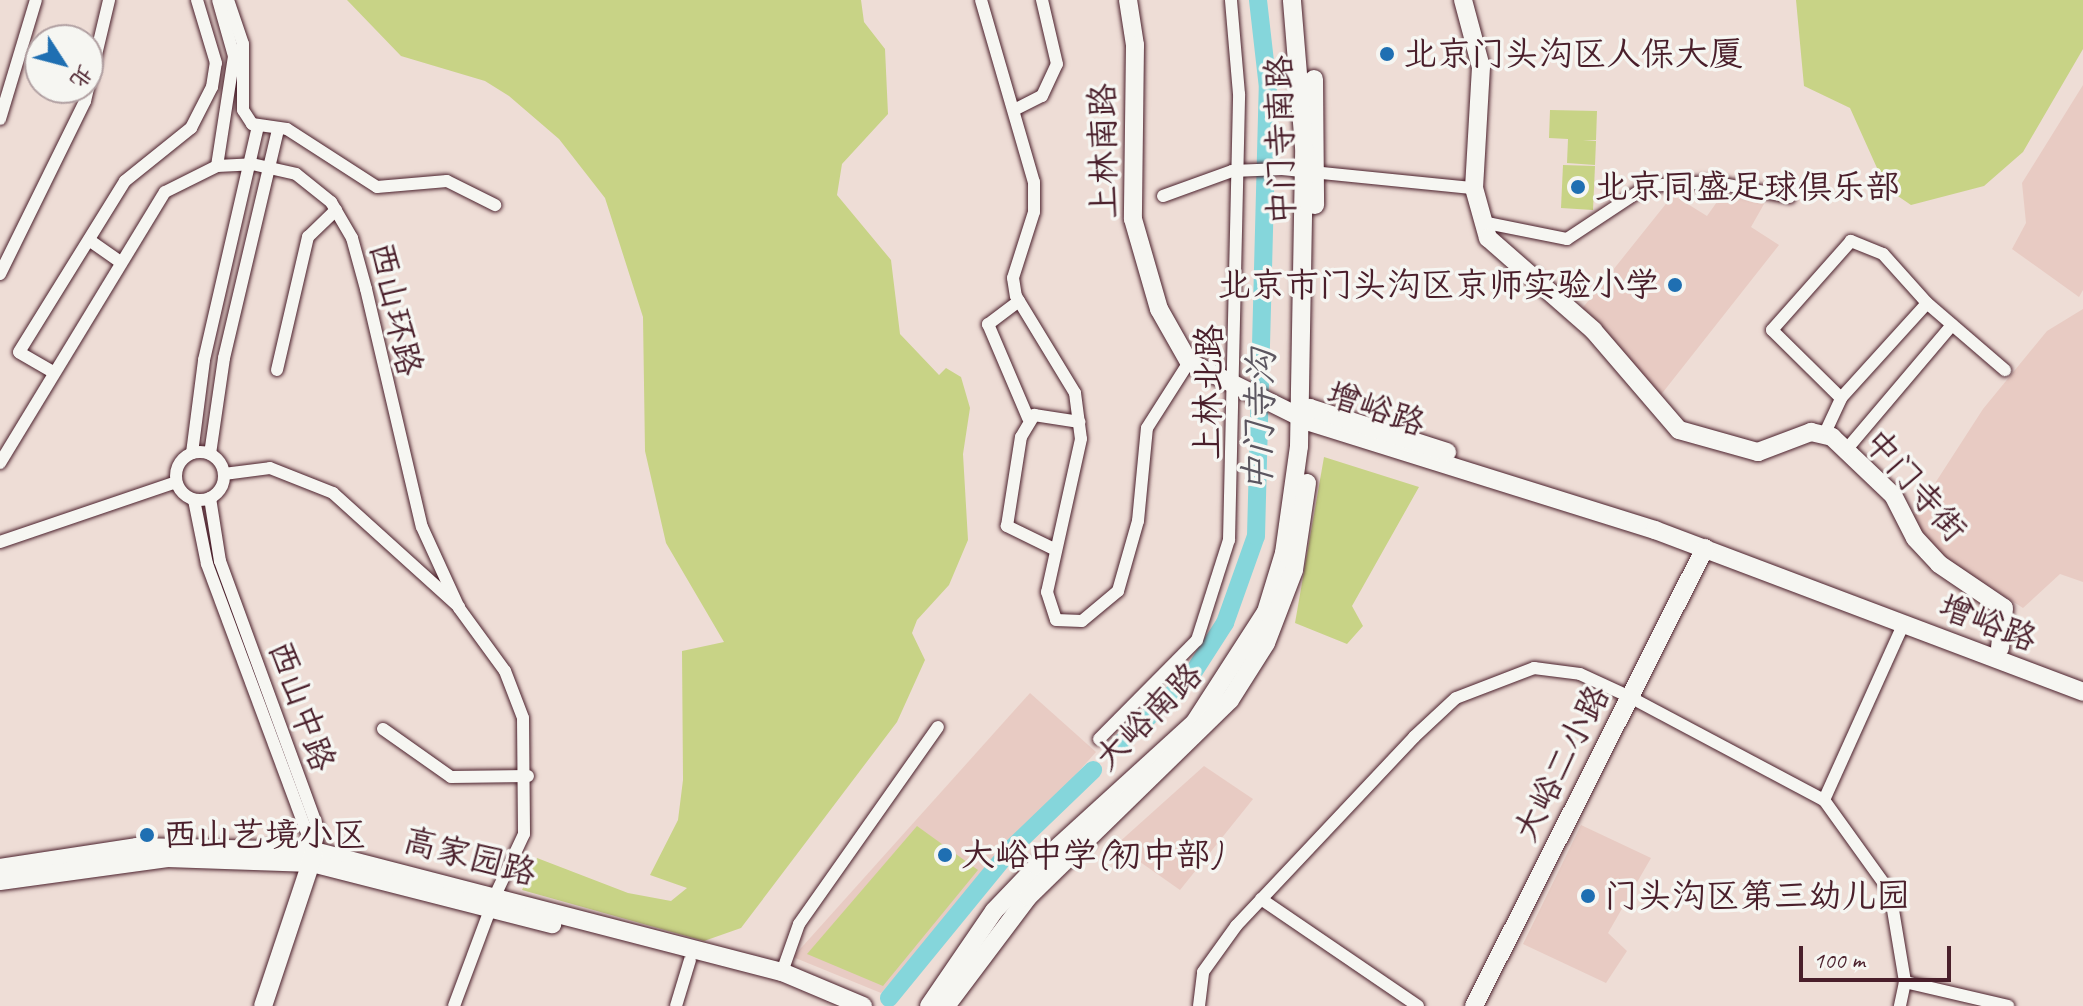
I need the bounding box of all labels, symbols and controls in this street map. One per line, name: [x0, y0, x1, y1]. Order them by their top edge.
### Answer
north arrow: [24, 24, 104, 104]
place label: 北京门头沟区人保大厦: [1403, 34, 1743, 74]
marker: 北京门头沟区人保大厦: [1378, 45, 1396, 63]
street label: 中门寺南路: [1258, 55, 1302, 225]
text: 北: [64, 60, 100, 94]
street label: 上林南路: [1081, 83, 1125, 219]
place label: 北京同盛足球俱乐部: [1594, 167, 1900, 207]
marker: 北京同盛足球俱乐部: [1569, 178, 1587, 196]
street label: 西山环路: [361, 238, 431, 380]
place label: 北京市门头沟区京师实验小学: [1217, 265, 1659, 305]
marker: 北京市门头沟区京师实验小学: [1666, 276, 1684, 294]
street label: 上林北路: [1186, 324, 1230, 460]
water label: 中门寺沟: [1236, 348, 1284, 494]
street label: 增峪路: [1321, 372, 1431, 444]
street label: 中门寺街: [1856, 420, 1976, 550]
street label: 增峪路: [1933, 585, 2043, 659]
street label: 西山中路: [260, 635, 344, 777]
street label: 大峪南路: [1085, 653, 1211, 779]
street label: 大峪二小路: [1504, 678, 1618, 848]
place label: 西山艺境小区: [163, 815, 367, 855]
street label: 高家园路: [399, 819, 541, 893]
marker: 西山艺境小区: [138, 826, 156, 844]
place label: 大峪中学(初中部): [961, 835, 1221, 875]
marker: 大峪中学(初中部): [936, 846, 954, 864]
place label: 门头沟区第三幼儿园: [1604, 876, 1910, 916]
marker: 门头沟区第三幼儿园: [1579, 887, 1597, 905]
scale bar: [1803, 930, 1955, 980]
text: 100 m: [1813, 945, 1865, 975]

